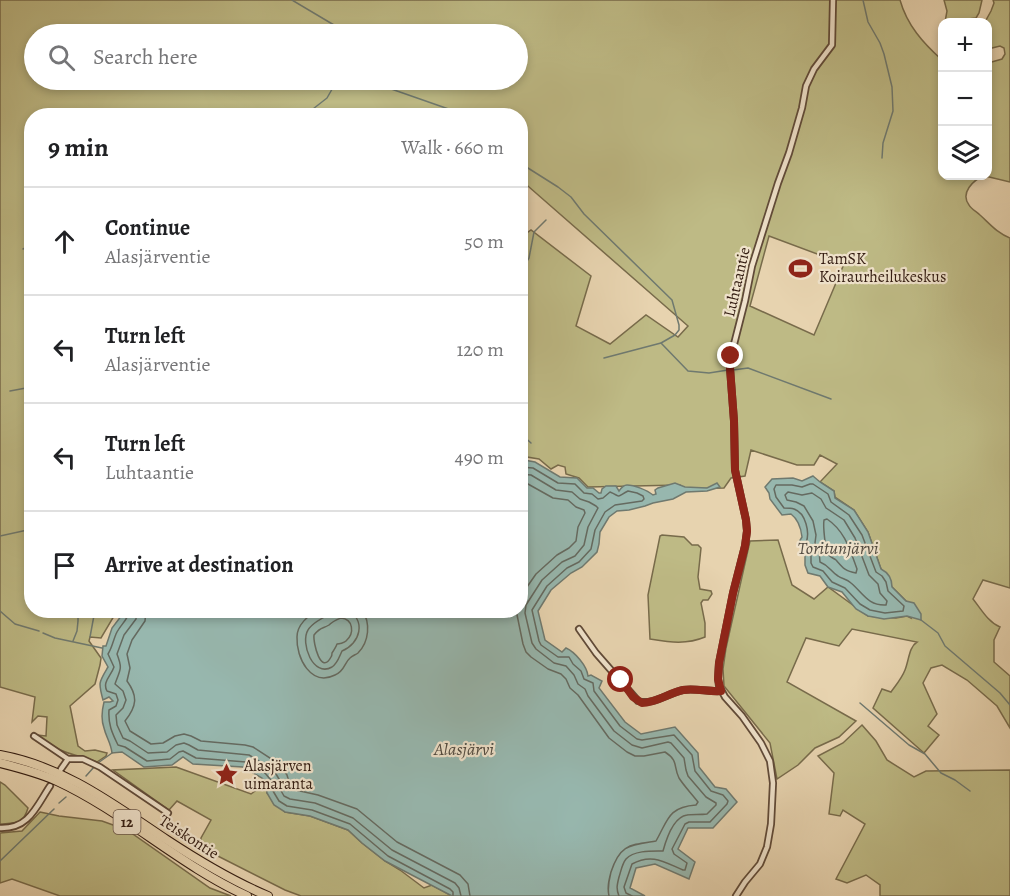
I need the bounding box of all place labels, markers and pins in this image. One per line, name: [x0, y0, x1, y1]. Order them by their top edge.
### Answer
place label: TamSK Koiraurheilukeskus: [819, 248, 946, 288]
sports icon: TamSK Koiraurheilukeskus: [788, 255, 814, 281]
place label: Alasjärven uimaranta: [243, 755, 313, 795]
place icon: Alasjärven uimaranta: [213, 762, 239, 788]

